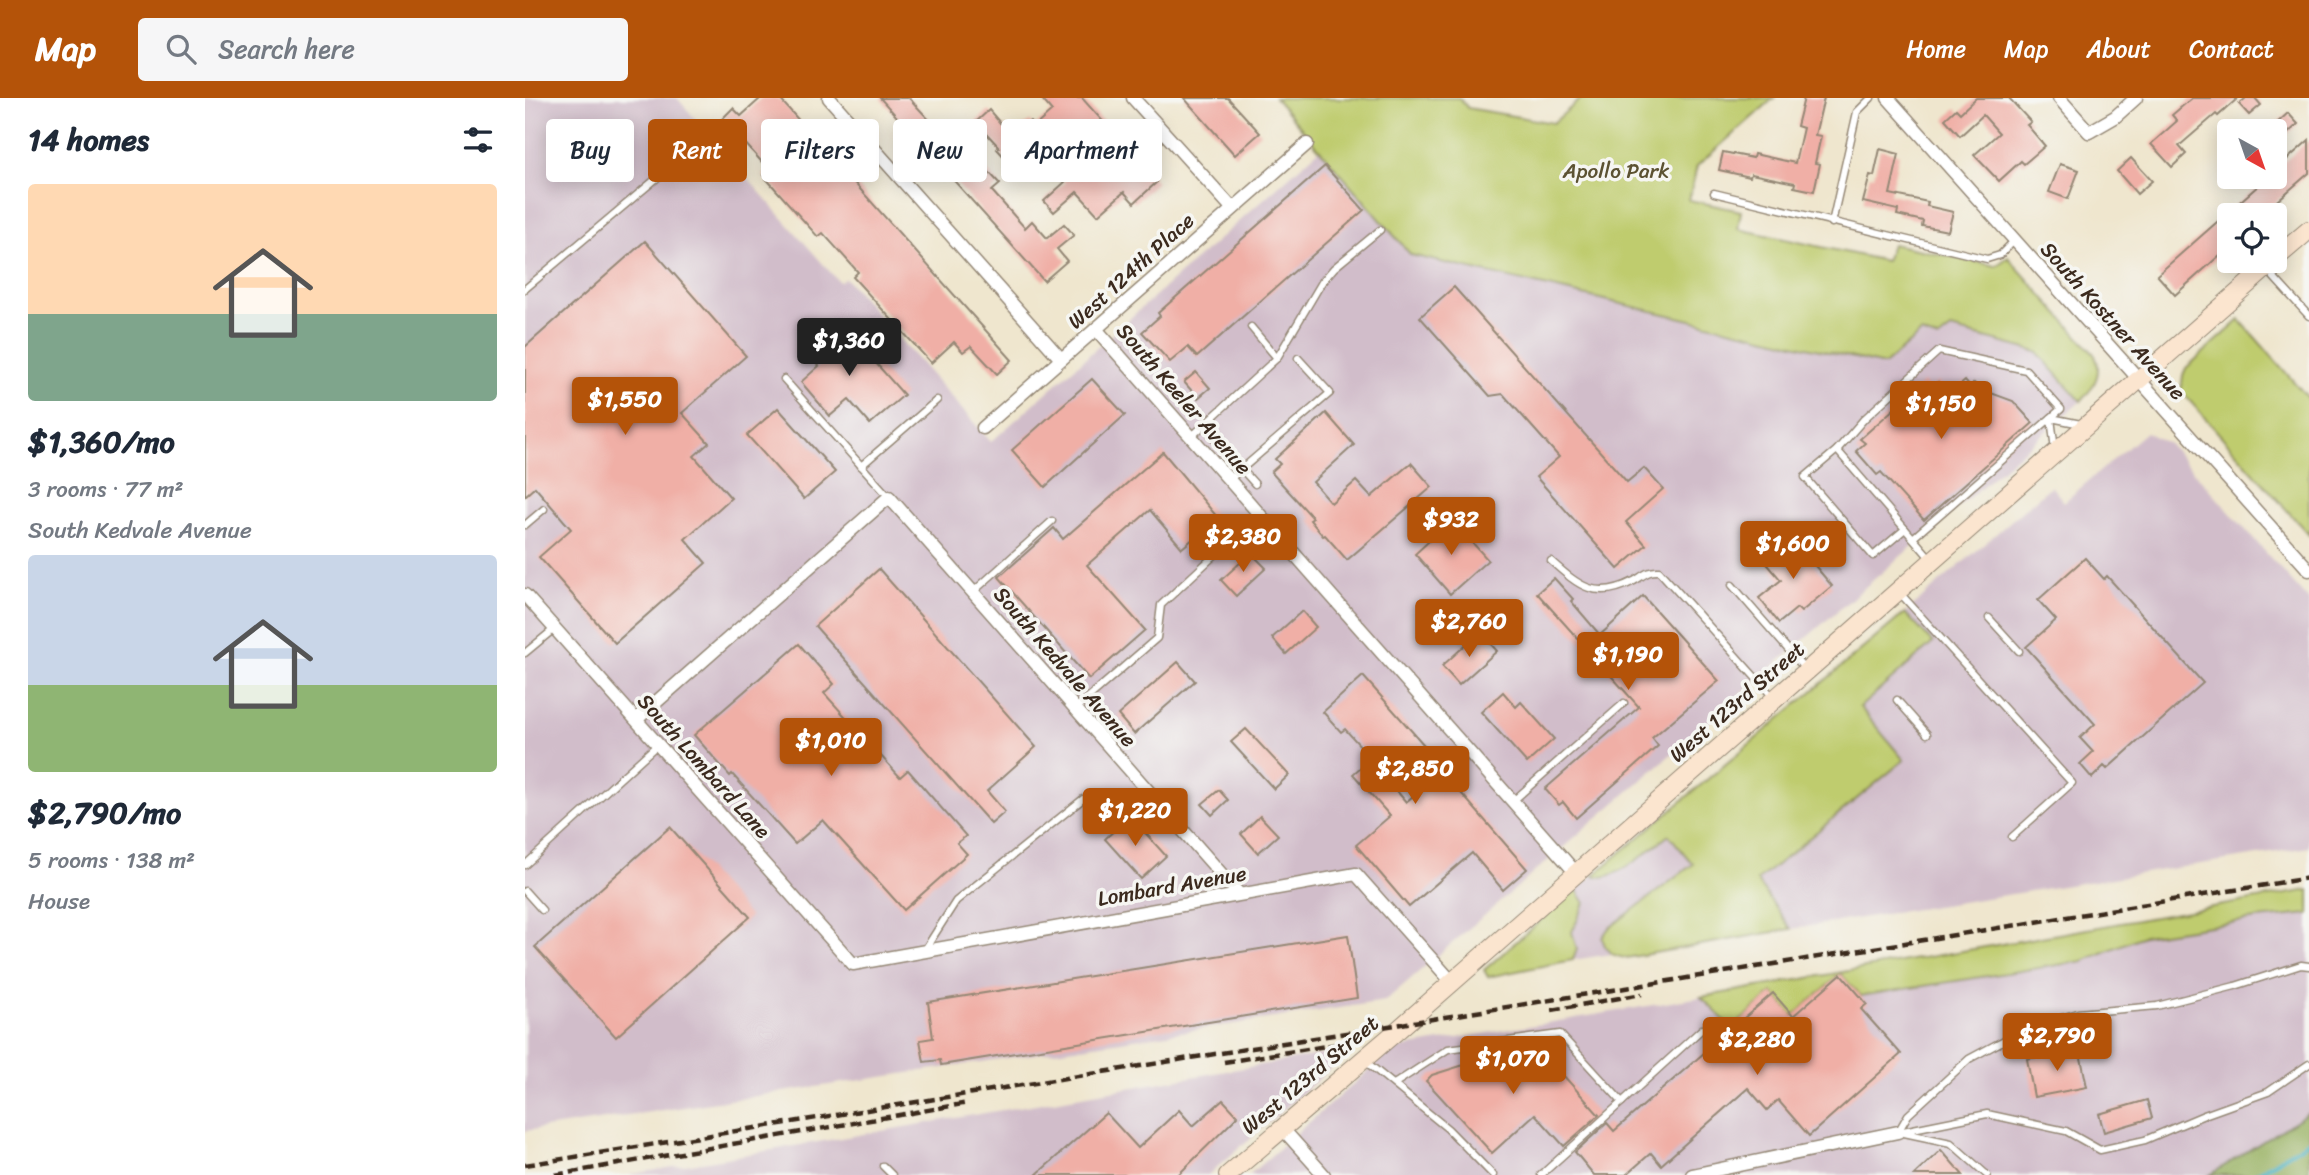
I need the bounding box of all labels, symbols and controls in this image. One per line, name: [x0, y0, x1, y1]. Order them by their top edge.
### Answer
search box: [138, 18, 628, 81]
text: Map: [35, 20, 96, 78]
text: Search here: [218, 26, 355, 72]
text: Home: [1906, 28, 1966, 70]
text: Map: [2004, 28, 2048, 70]
text: About: [2086, 28, 2151, 70]
text: Contact: [2189, 28, 2274, 70]
icon: search: [162, 30, 200, 68]
text: 14 homes: [28, 113, 149, 167]
chip: Buy: [546, 119, 634, 182]
chip: Rent: [648, 119, 747, 182]
chip: Filters: [761, 119, 879, 182]
chip: New: [893, 119, 987, 182]
chip: Apartment: [1001, 119, 1162, 182]
north arrow: [2217, 119, 2287, 189]
map controls: [2217, 119, 2287, 273]
icon: filters: [459, 121, 497, 159]
park label: Apollo Park: [1562, 152, 1669, 190]
street label: West 124th Place: [1058, 203, 1204, 339]
button: locate: [2217, 203, 2287, 273]
icon: home: [200, 230, 326, 356]
street label: South Kostner Avenue: [2031, 232, 2196, 410]
street label: South Keeler Avenue: [1107, 314, 1262, 484]
pin: $1,360: [792, 318, 906, 378]
text: $1,360: [813, 320, 885, 361]
pin: $1,550: [568, 378, 682, 437]
text: $1,550: [588, 379, 662, 420]
pin: $1,150: [1884, 382, 1998, 441]
text: $1,150: [1906, 383, 1976, 424]
text: $1,360/mo: [28, 415, 175, 469]
text: 3 rooms · 77 m²: [28, 469, 184, 510]
pin: $932: [1410, 498, 1492, 557]
text: $932: [1423, 499, 1479, 540]
text: South Kedvale Avenue: [28, 510, 252, 551]
pin: $2,380: [1186, 514, 1300, 574]
text: $2,380: [1205, 516, 1281, 557]
pin: $1,600: [1736, 522, 1850, 581]
text: $1,600: [1756, 523, 1830, 564]
street label: South Kedvale Avenue: [984, 577, 1146, 757]
pin: $2,760: [1412, 600, 1526, 659]
icon: home: [200, 601, 326, 727]
text: $2,760: [1431, 601, 1507, 642]
pin: $1,190: [1571, 632, 1685, 692]
street label: West 123rd Street: [1660, 632, 1814, 772]
text: $1,190: [1593, 634, 1663, 675]
street label: South Lombard Lane: [628, 684, 780, 848]
pin: $1,010: [774, 718, 888, 778]
text: $1,010: [796, 720, 866, 761]
pin: $2,850: [1358, 746, 1472, 806]
text: $2,850: [1376, 748, 1454, 789]
text: $2,790/mo: [28, 786, 181, 840]
pin: $1,220: [1078, 788, 1192, 848]
text: $1,220: [1099, 790, 1171, 831]
text: 5 rooms · 138 m²: [28, 840, 195, 881]
street label: Lombard Avenue: [1095, 854, 1250, 918]
text: House: [28, 881, 90, 922]
street label: West 123rd Street: [1232, 1006, 1388, 1144]
pin: $2,790: [2000, 1014, 2114, 1073]
text: $2,790: [2019, 1015, 2095, 1056]
pin: $2,280: [1700, 1018, 1814, 1077]
text: $2,280: [1719, 1019, 1795, 1060]
pin: $1,070: [1456, 1037, 1570, 1096]
text: $1,070: [1476, 1038, 1550, 1079]

